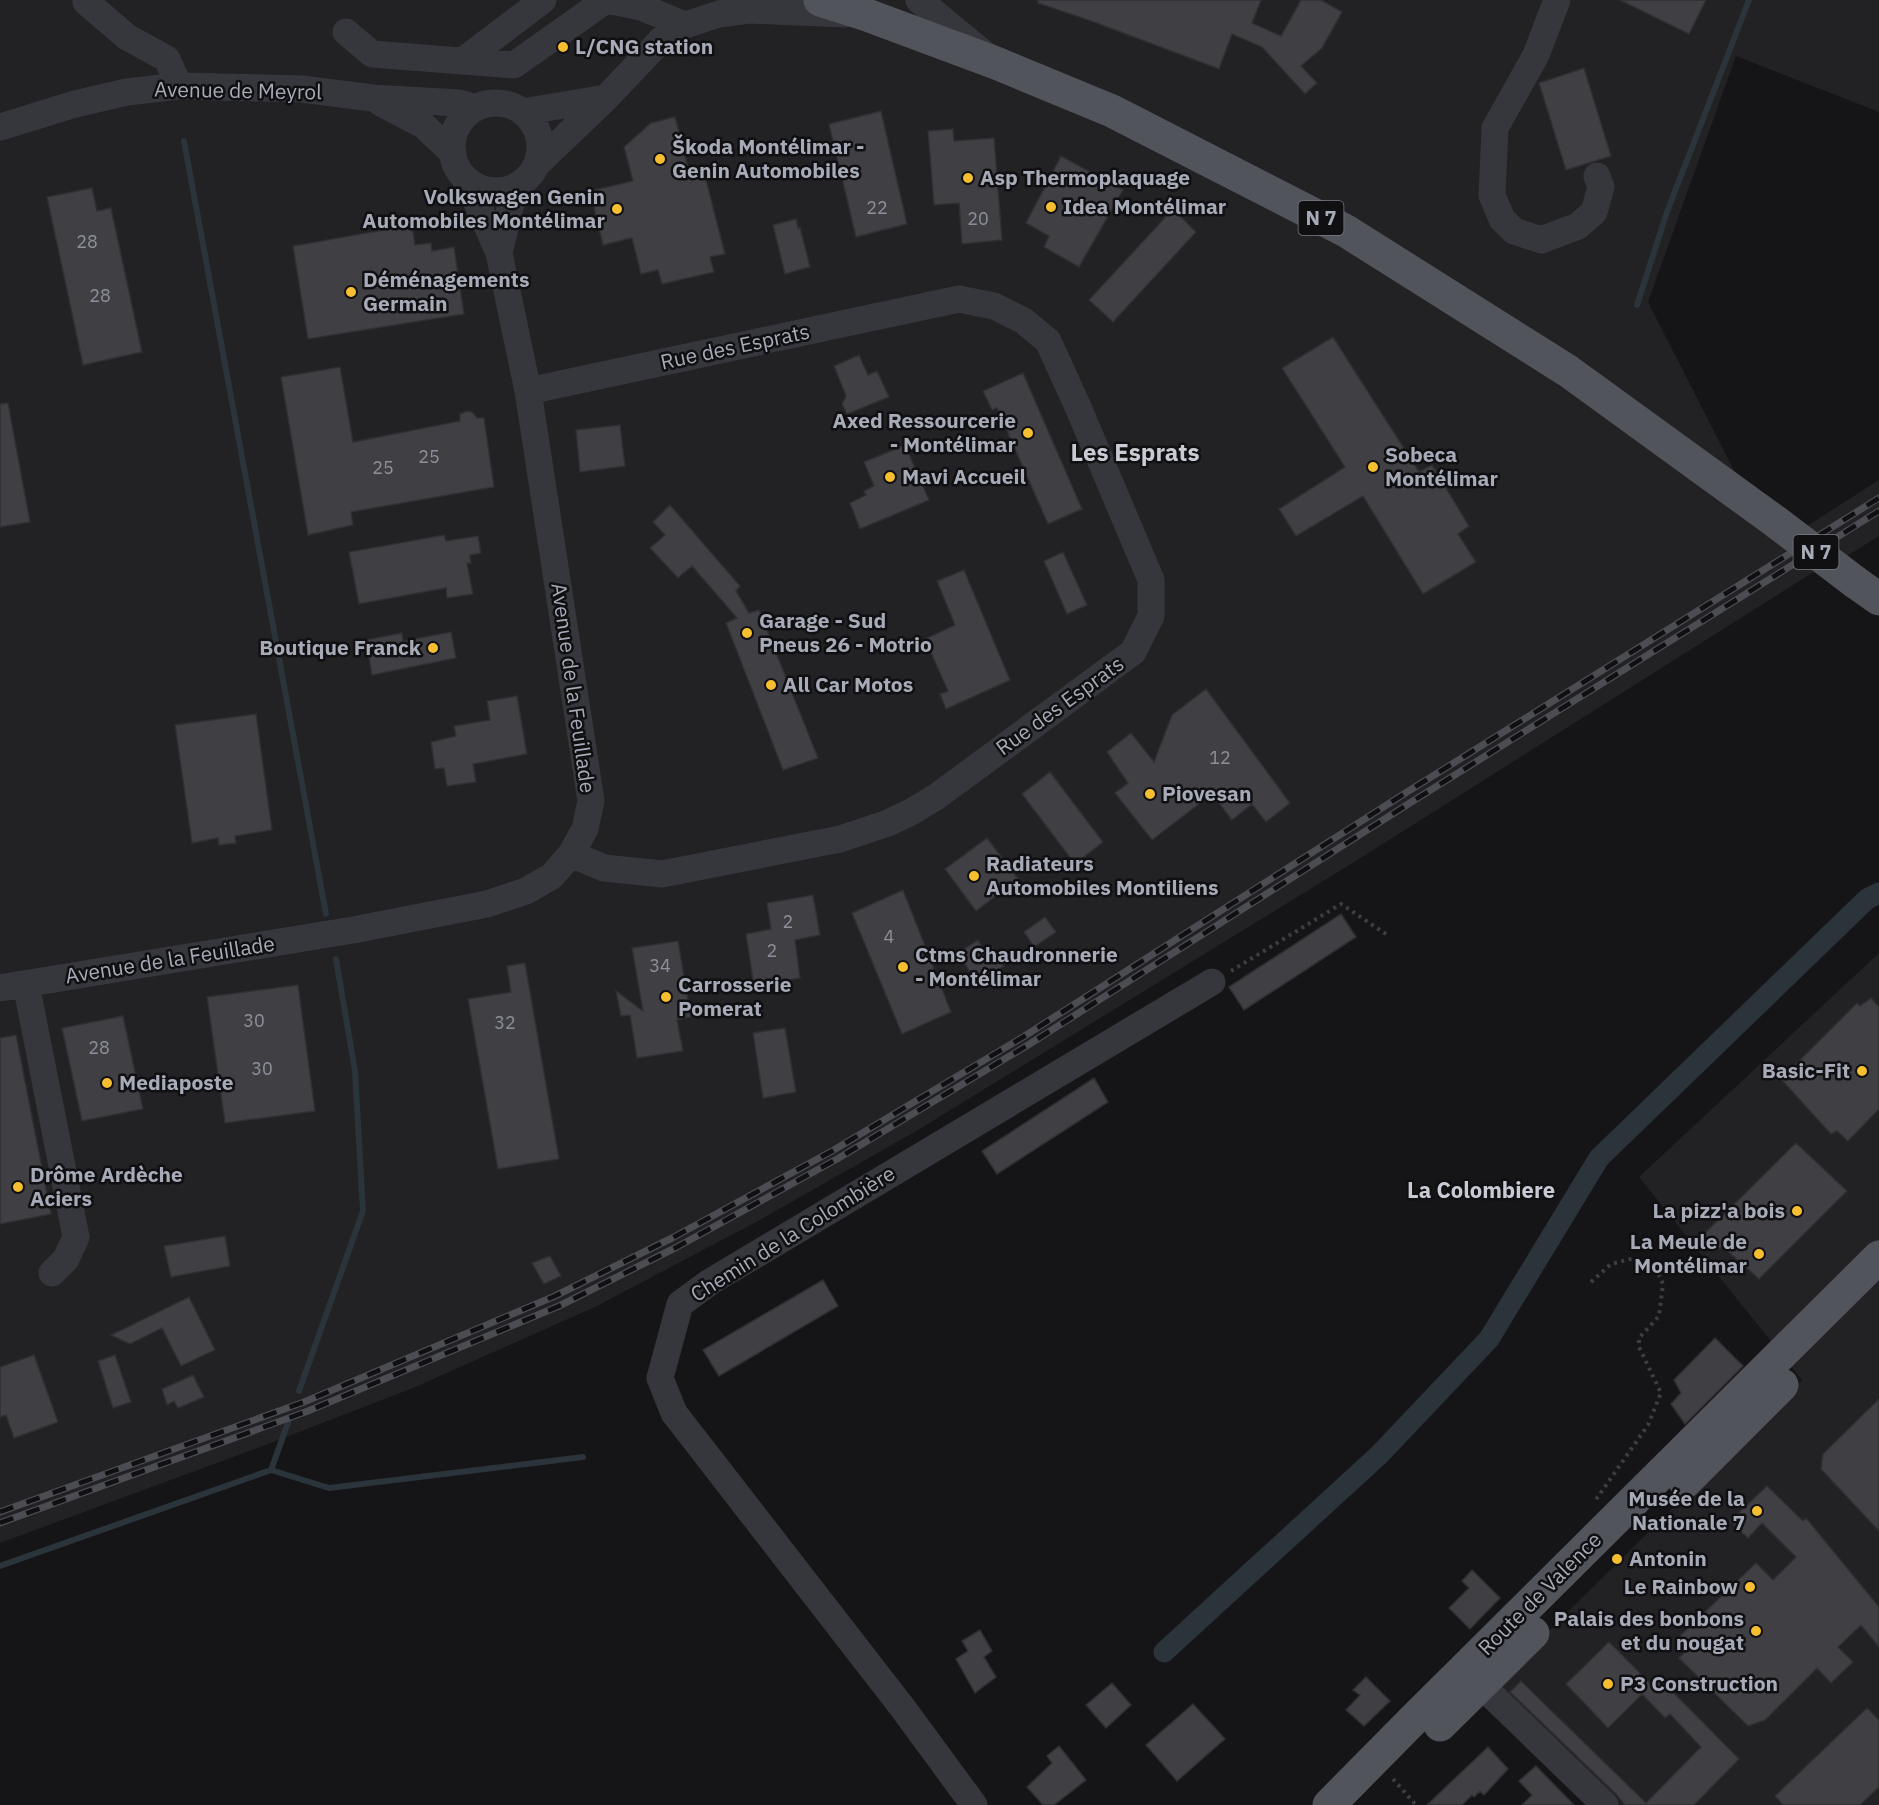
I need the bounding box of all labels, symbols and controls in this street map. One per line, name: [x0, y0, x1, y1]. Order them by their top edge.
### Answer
place label: L/CNG station: [575, 32, 713, 60]
marker: L/CNG station: [556, 40, 570, 54]
street label: Avenue de Meyrol: [154, 75, 322, 105]
place label: Škoda Montélimar - Genin Automobiles: [672, 132, 865, 184]
marker: Škoda Montélimar - Genin Automobiles: [653, 152, 667, 166]
place label: Asp Thermoplaquage: [980, 163, 1190, 191]
marker: Asp Thermoplaquage: [961, 171, 975, 185]
place label: Volkswagen Genin Automobiles Montélimar: [362, 182, 606, 234]
place label: Idea Montélimar: [1063, 192, 1227, 220]
house number: 22: [866, 196, 888, 219]
marker: Idea Montélimar: [1044, 200, 1058, 214]
road number: N 7: [1298, 201, 1344, 235]
marker: Volkswagen Genin Automobiles Montélimar: [610, 202, 624, 216]
house number: 20: [967, 207, 989, 230]
house number: 28: [76, 230, 98, 253]
place label: Déménagements Germain: [363, 265, 529, 317]
house number: 28: [89, 284, 111, 307]
marker: Déménagements Germain: [344, 285, 358, 299]
street label: Rue des Esprats: [658, 317, 812, 376]
place label: Axed Ressourcerie - Montélimar: [832, 406, 1017, 458]
marker: Axed Ressourcerie - Montélimar: [1021, 426, 1035, 440]
district label: Les Esprats: [1070, 436, 1200, 468]
place label: Sobeca Montélimar: [1385, 440, 1498, 492]
house number: 25: [418, 445, 440, 468]
house number: 25: [372, 456, 394, 479]
marker: Sobeca Montélimar: [1366, 460, 1380, 474]
place label: Mavi Accueil: [902, 462, 1026, 490]
marker: Mavi Accueil: [883, 470, 897, 484]
road number: N 7: [1794, 535, 1838, 569]
street label: Avenue de la Feuillade: [545, 581, 603, 795]
place label: Garage - Sud Pneus 26 - Motrio: [759, 606, 932, 658]
marker: Garage - Sud Pneus 26 - Motrio: [740, 626, 754, 640]
place label: Boutique Franck: [259, 633, 422, 661]
marker: Boutique Franck: [426, 641, 440, 655]
street label: Rue des Esprats: [990, 649, 1129, 761]
place label: All Car Motos: [783, 670, 913, 698]
marker: All Car Motos: [764, 678, 778, 692]
house number: 12: [1209, 746, 1231, 769]
place label: Piovesan: [1162, 779, 1251, 807]
marker: Piovesan: [1143, 787, 1157, 801]
place label: Radiateurs Automobiles Montiliens: [986, 849, 1219, 901]
marker: Radiateurs Automobiles Montiliens: [967, 869, 981, 883]
house number: 2: [783, 910, 793, 933]
house number: 4: [884, 925, 895, 948]
street label: Avenue de la Feuillade: [63, 929, 277, 989]
house number: 2: [767, 939, 777, 962]
place label: Ctms Chaudronnerie - Montélimar: [915, 940, 1118, 992]
house number: 34: [649, 954, 671, 977]
marker: Ctms Chaudronnerie - Montélimar: [896, 960, 910, 974]
place label: Carrosserie Pomerat: [678, 970, 792, 1022]
marker: Carrosserie Pomerat: [659, 990, 673, 1004]
house number: 30: [243, 1009, 265, 1032]
house number: 32: [494, 1011, 516, 1034]
house number: 28: [88, 1036, 110, 1059]
place label: Basic-Fit: [1762, 1056, 1850, 1084]
house number: 30: [251, 1057, 273, 1080]
marker: Basic-Fit: [1855, 1064, 1869, 1078]
place label: Mediaposte: [119, 1068, 234, 1096]
marker: Mediaposte: [100, 1076, 114, 1090]
street label: Chemin de la Colombière: [685, 1159, 900, 1308]
place label: Drôme Ardèche Aciers: [30, 1160, 183, 1212]
district label: La Colombiere: [1407, 1175, 1555, 1204]
marker: Drôme Ardèche Aciers: [11, 1180, 25, 1194]
place label: La pizz'a bois: [1653, 1196, 1785, 1224]
marker: La pizz'a bois: [1790, 1204, 1804, 1218]
place label: La Meule de Montélimar: [1630, 1227, 1748, 1279]
marker: La Meule de Montélimar: [1752, 1247, 1766, 1261]
place label: Musée de la Nationale 7: [1628, 1484, 1745, 1536]
marker: Musée de la Nationale 7: [1750, 1504, 1764, 1518]
street label: Route de Valence: [1471, 1525, 1607, 1661]
place label: Antonin: [1629, 1544, 1707, 1572]
marker: Antonin: [1610, 1552, 1624, 1566]
place label: Le Rainbow: [1624, 1572, 1738, 1600]
marker: Le Rainbow: [1743, 1580, 1757, 1594]
place label: Palais des bonbons et du nougat: [1554, 1604, 1744, 1656]
marker: Palais des bonbons et du nougat: [1749, 1624, 1763, 1638]
place label: P3 Construction: [1620, 1669, 1778, 1697]
marker: P3 Construction: [1601, 1677, 1615, 1691]

